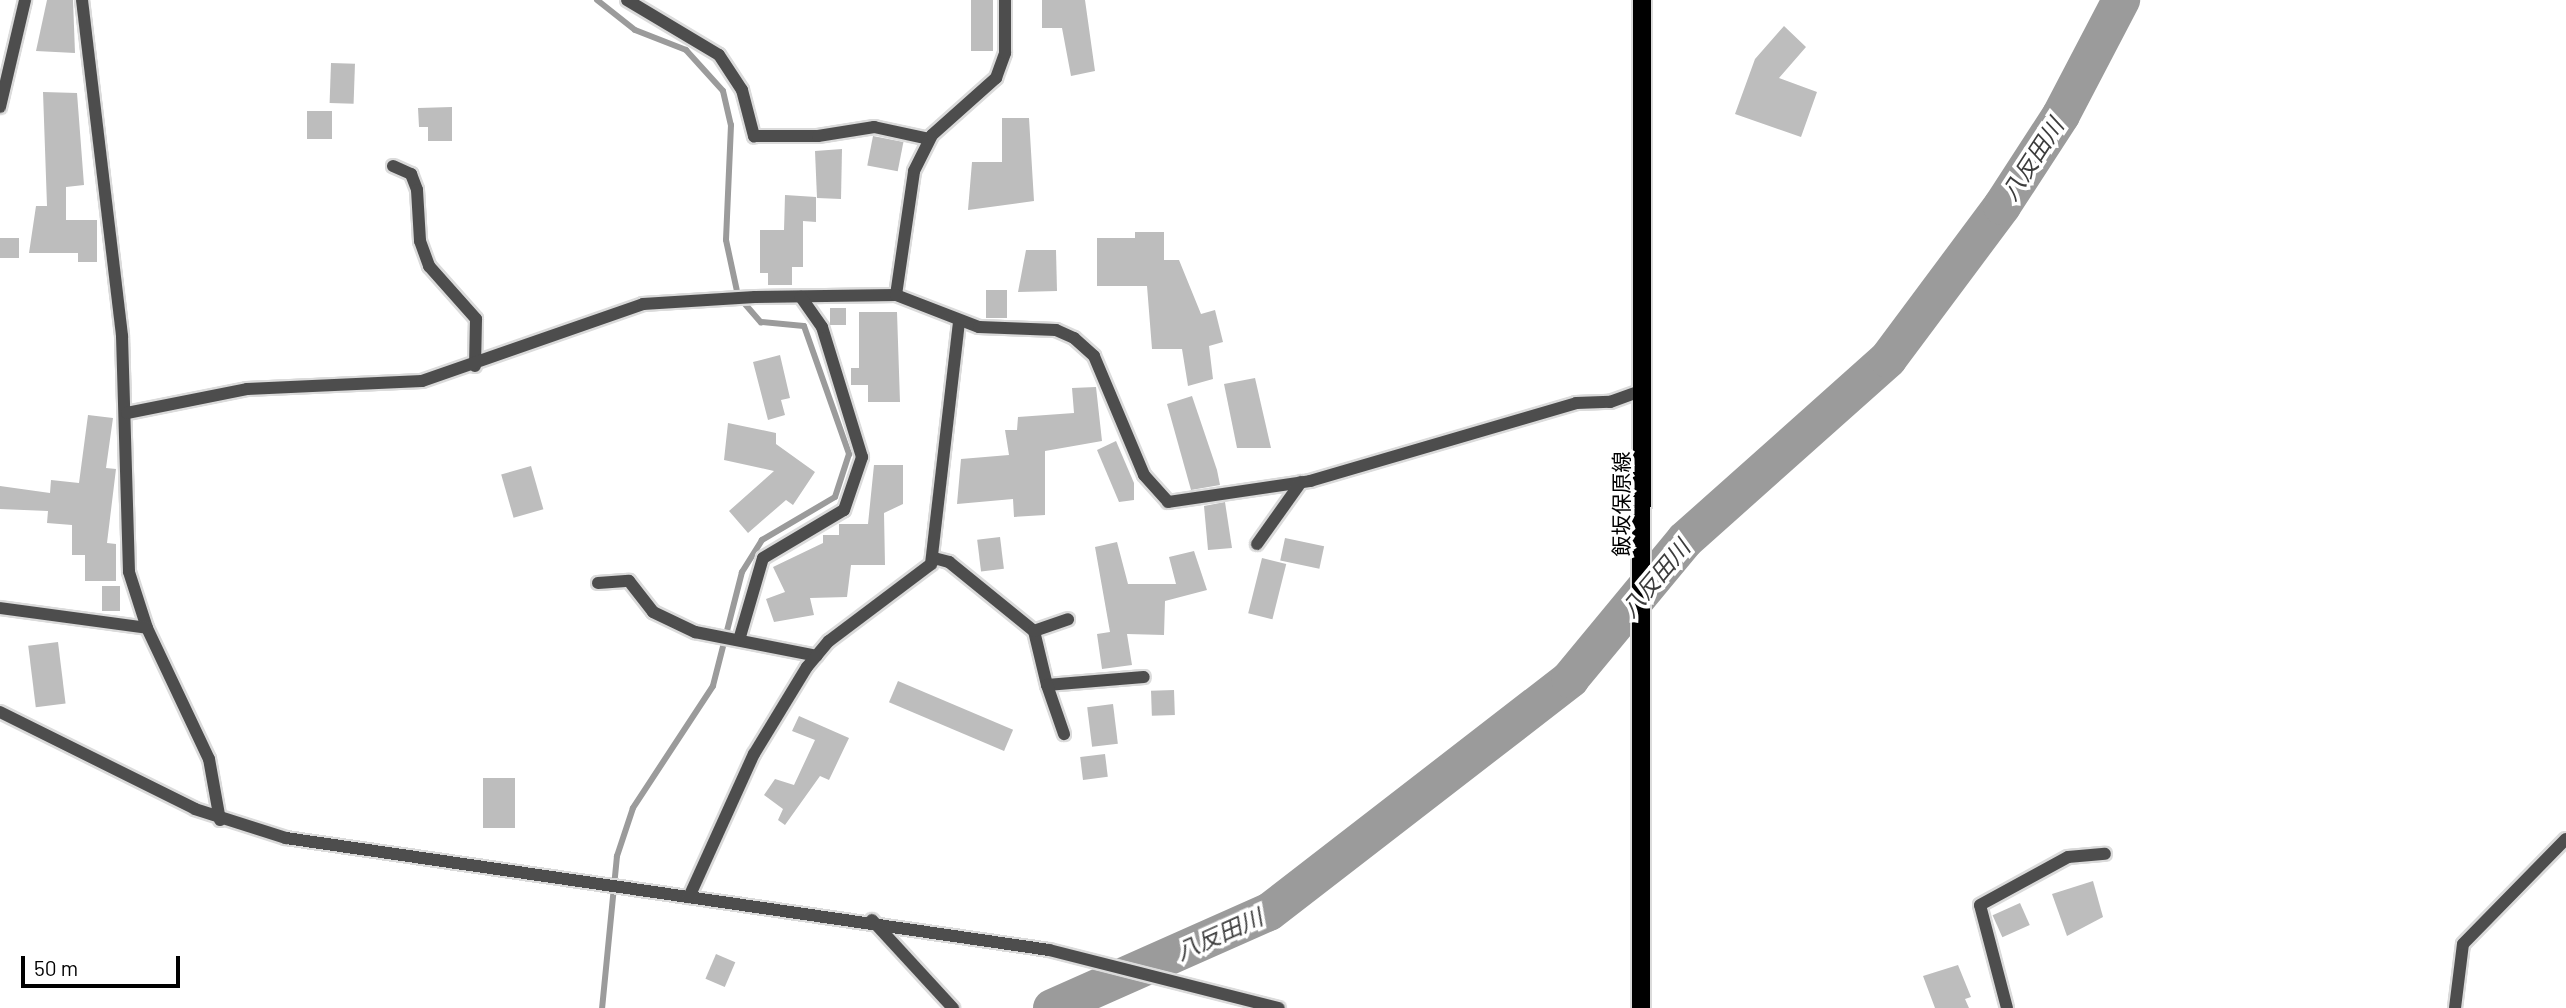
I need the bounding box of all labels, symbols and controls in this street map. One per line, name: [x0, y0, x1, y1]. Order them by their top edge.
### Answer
water label: 八反田川: [1995, 113, 2069, 205]
street label: 飯坂保原線: [1608, 452, 1634, 556]
water label: 八反田川: [1615, 534, 1695, 622]
water label: 八反田川: [1171, 903, 1267, 965]
scale bar: [24, 942, 184, 986]
text: 50 m: [34, 955, 78, 980]

